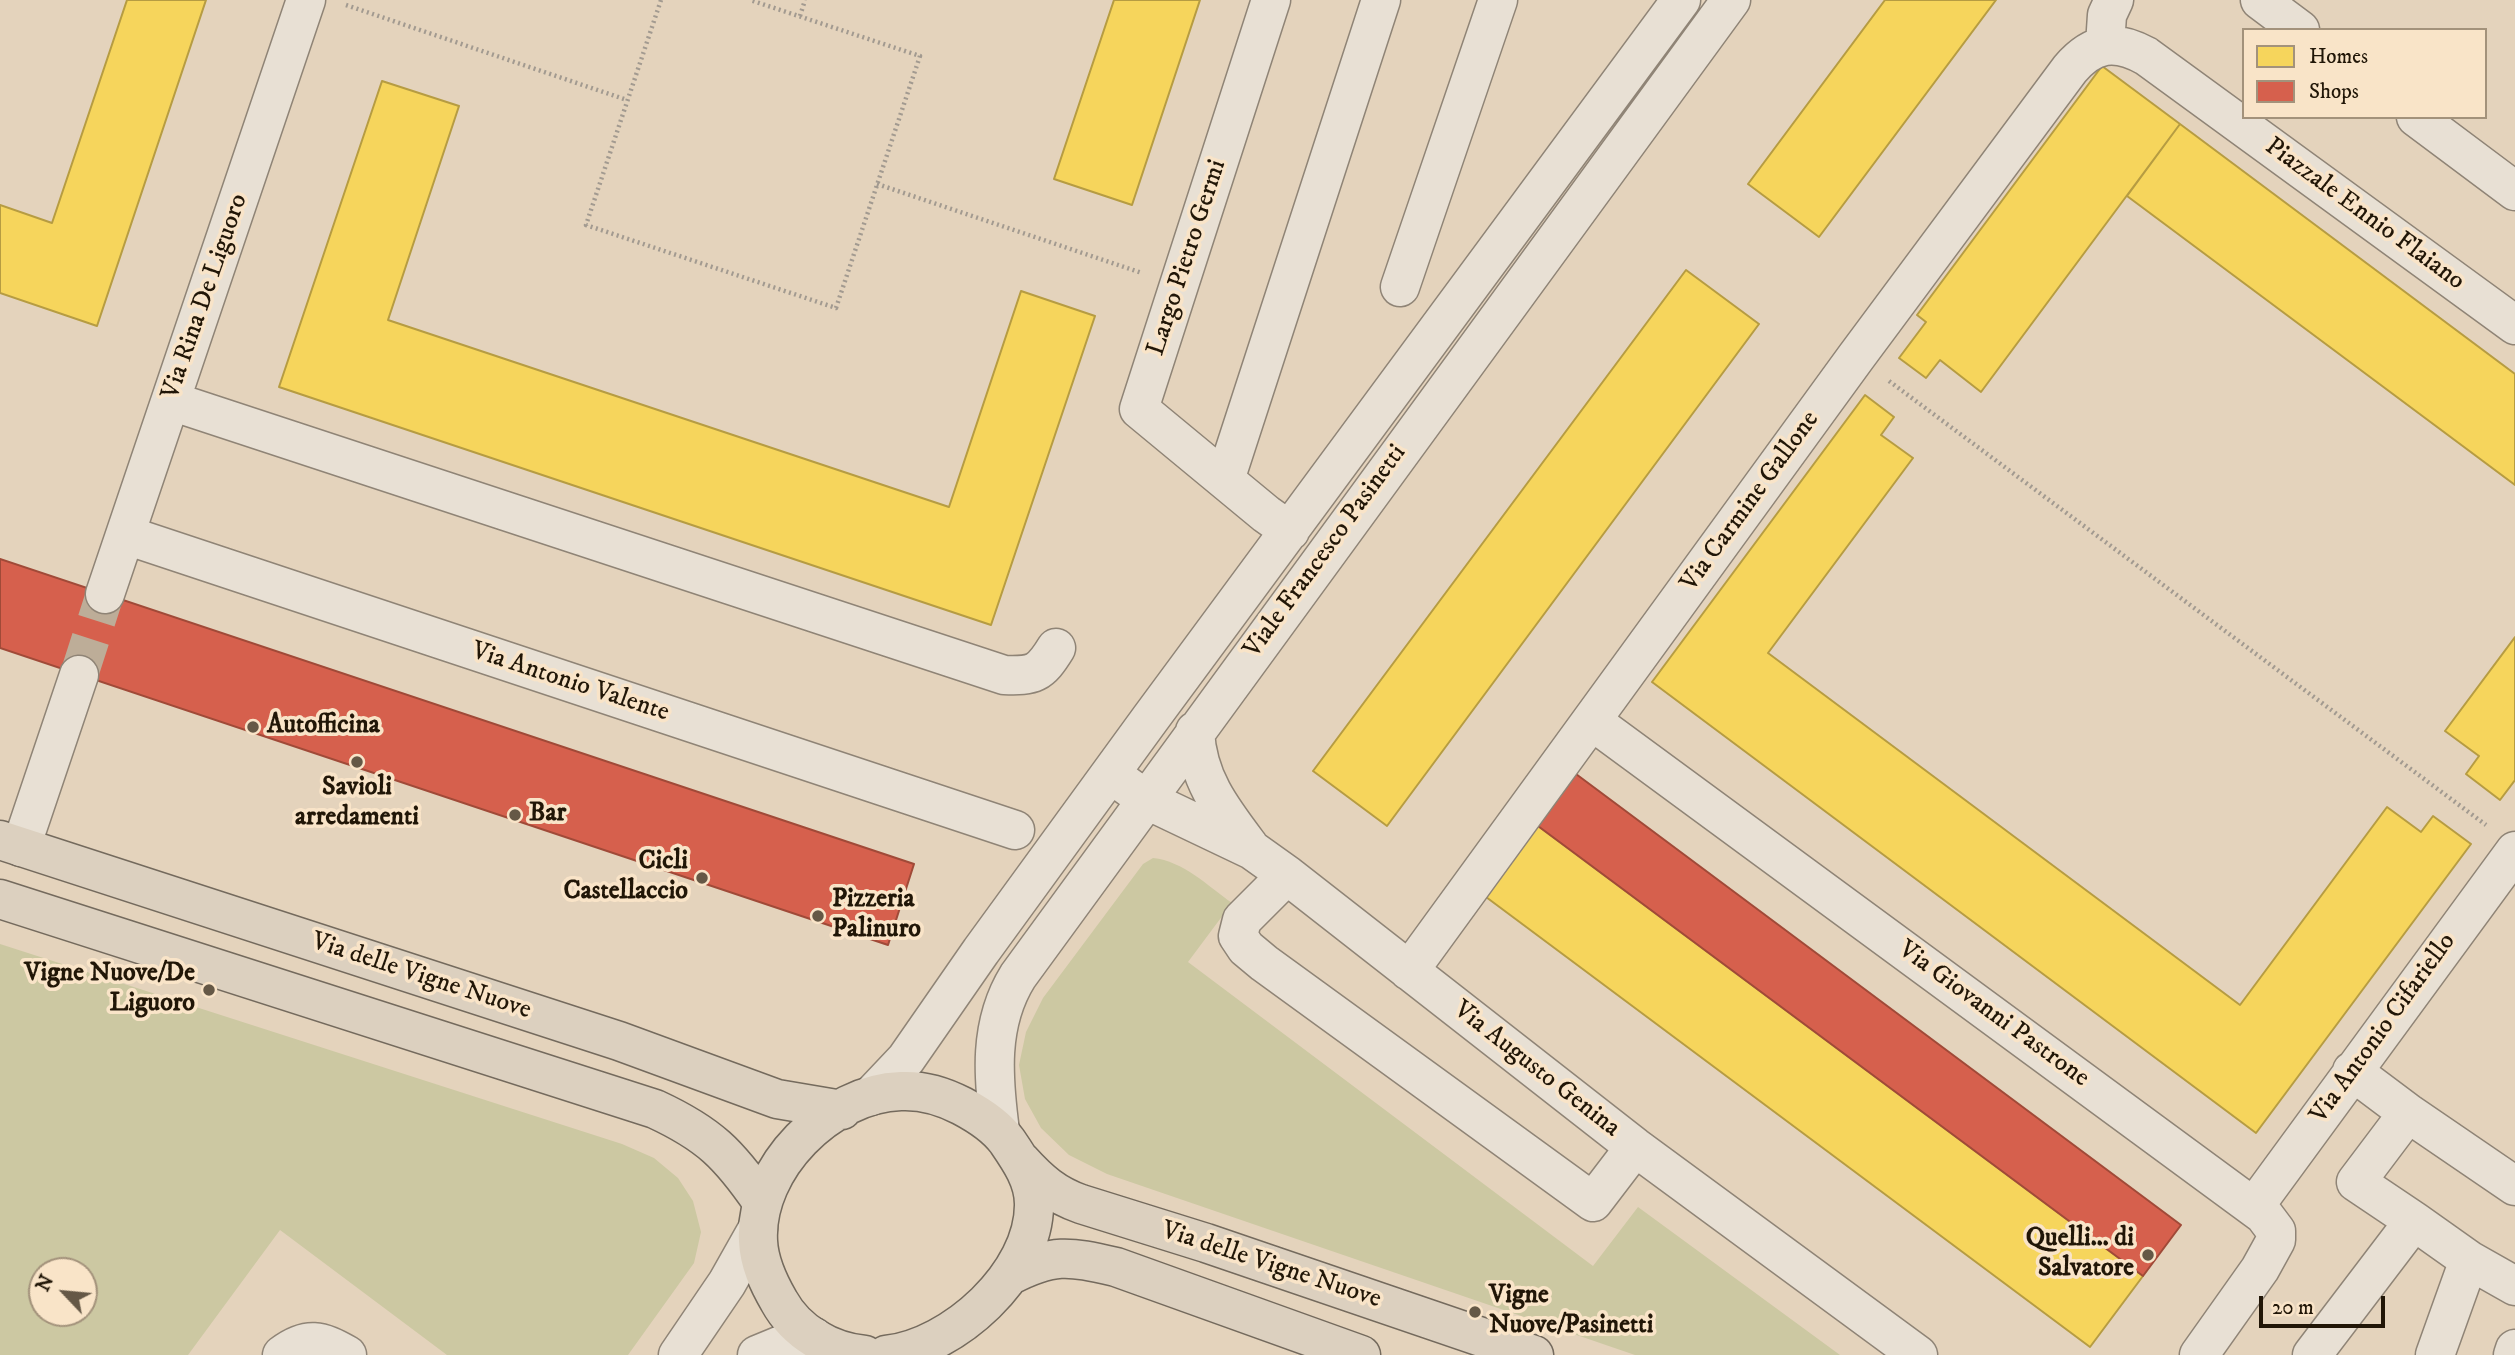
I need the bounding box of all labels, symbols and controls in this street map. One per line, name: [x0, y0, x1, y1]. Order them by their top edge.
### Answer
legend: [2242, 28, 2487, 119]
text: Homes: [2309, 44, 2368, 70]
text: Shops: [2309, 79, 2359, 105]
street label: Piazzale Ennio Flaiano: [2258, 132, 2470, 298]
street label: Largo Pietro Germi: [1142, 156, 1234, 360]
street label: Via Rina De Liguoro: [156, 190, 256, 404]
street label: Via Carmine Gallone: [1675, 406, 1827, 598]
street label: Viale Francesco Pasinetti: [1238, 439, 1414, 665]
street label: Via Antonio Valente: [467, 636, 673, 730]
place label: Autofficina: [267, 711, 380, 743]
marker: Autofficina: [245, 719, 261, 735]
marker: Savioli arredamenti: [349, 754, 365, 770]
place label: Savioli arredamenti: [295, 773, 419, 834]
place label: Bar: [529, 799, 566, 831]
marker: Bar: [507, 807, 523, 823]
place label: Cicli Castellaccio: [563, 847, 688, 908]
marker: Cicli Castellaccio: [694, 870, 710, 886]
place label: Pizzeria Palinuro: [832, 885, 921, 946]
marker: Pizzeria Palinuro: [810, 908, 826, 924]
street label: Via delle Vigne Nuove: [307, 927, 535, 1027]
street label: Via Antonio Cifariello: [2304, 928, 2464, 1130]
street label: Via Giovanni Pastrone: [1891, 935, 2095, 1095]
place label: Vigne Nuove/De Liguoro: [24, 959, 195, 1020]
marker: Vigne Nuove/De Liguoro: [201, 982, 217, 998]
street label: Via Augusto Genina: [1446, 995, 1626, 1145]
street label: Via delle Vigne Nuove: [1157, 1216, 1385, 1316]
place label: Quelli… di Salvatore: [2026, 1224, 2134, 1286]
marker: Quelli… di Salvatore: [2140, 1247, 2156, 1263]
north arrow: [28, 1257, 98, 1327]
text: N: [32, 1271, 59, 1296]
place label: Vigne Nuove/Pasinetti: [1489, 1281, 1653, 1342]
scale bar: [2263, 1282, 2389, 1326]
text: 20 m: [2272, 1295, 2314, 1321]
marker: Vigne Nuove/Pasinetti: [1467, 1304, 1483, 1320]

